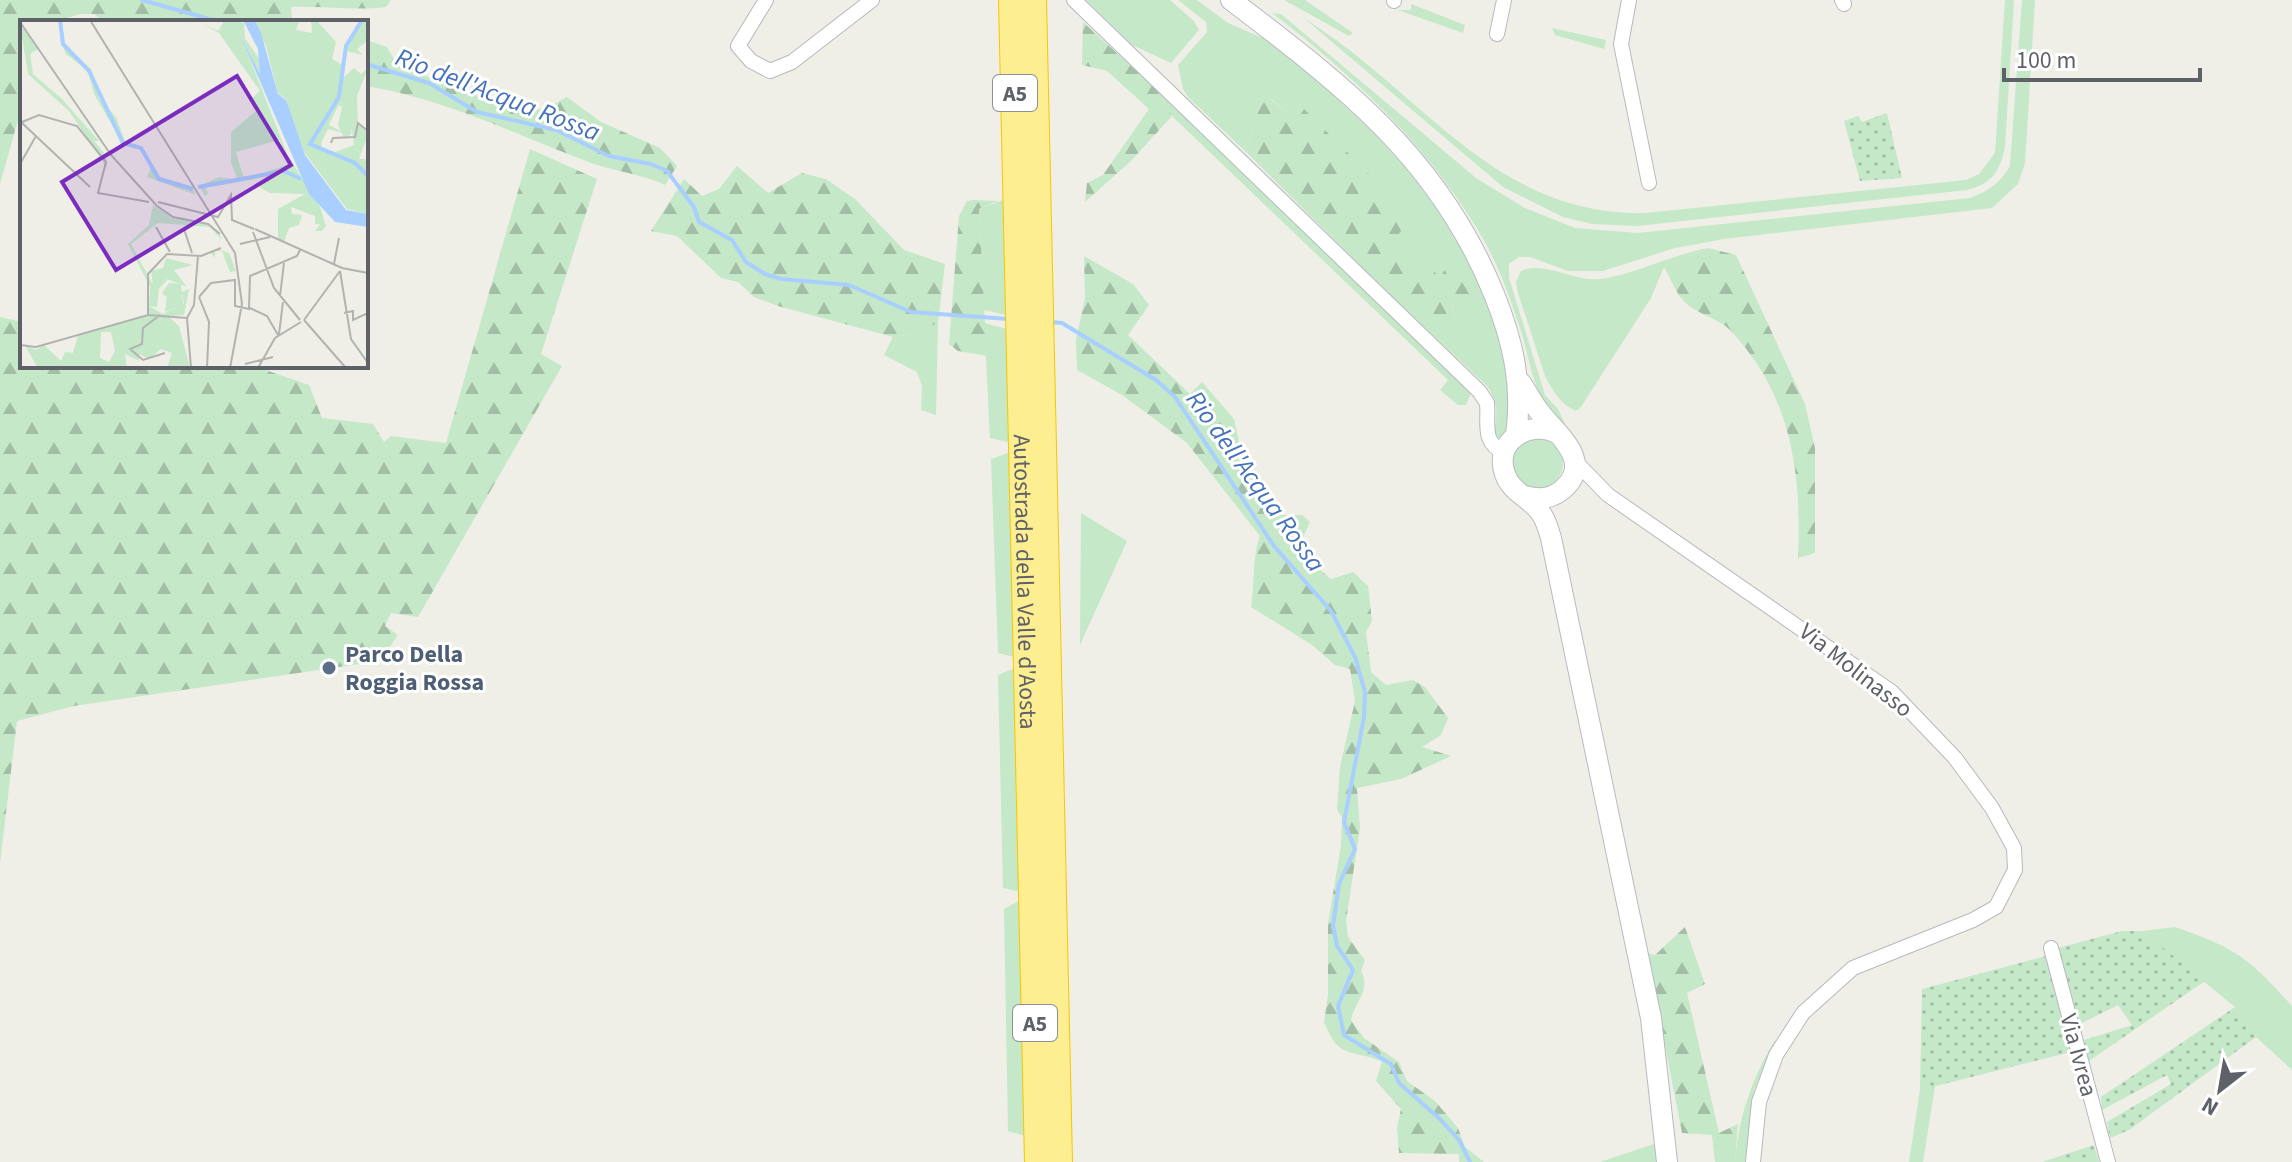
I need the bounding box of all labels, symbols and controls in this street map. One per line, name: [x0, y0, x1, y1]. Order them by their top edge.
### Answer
inset map: [20, 20, 368, 368]
scale bar: [2004, 32, 2200, 82]
water label: Rio dell'Acqua Rossa: [390, 38, 605, 151]
text: 100 m: [2016, 43, 2076, 78]
road number: A5: [993, 75, 1037, 111]
water label: Rio dell'Acqua Rossa: [1177, 383, 1334, 580]
street label: Autostrada della Valle d'Aosta: [1004, 434, 1045, 730]
street label: Via Molinasso: [1791, 615, 1920, 726]
place label: Parco Della Roggia Rossa: [345, 637, 484, 700]
marker: Parco Della Roggia Rossa: [320, 659, 338, 677]
road number: A5: [1013, 1005, 1057, 1041]
street label: Via Ivrea: [2051, 1010, 2106, 1100]
north arrow: [2180, 1050, 2260, 1130]
text: N: [2196, 1089, 2225, 1124]

